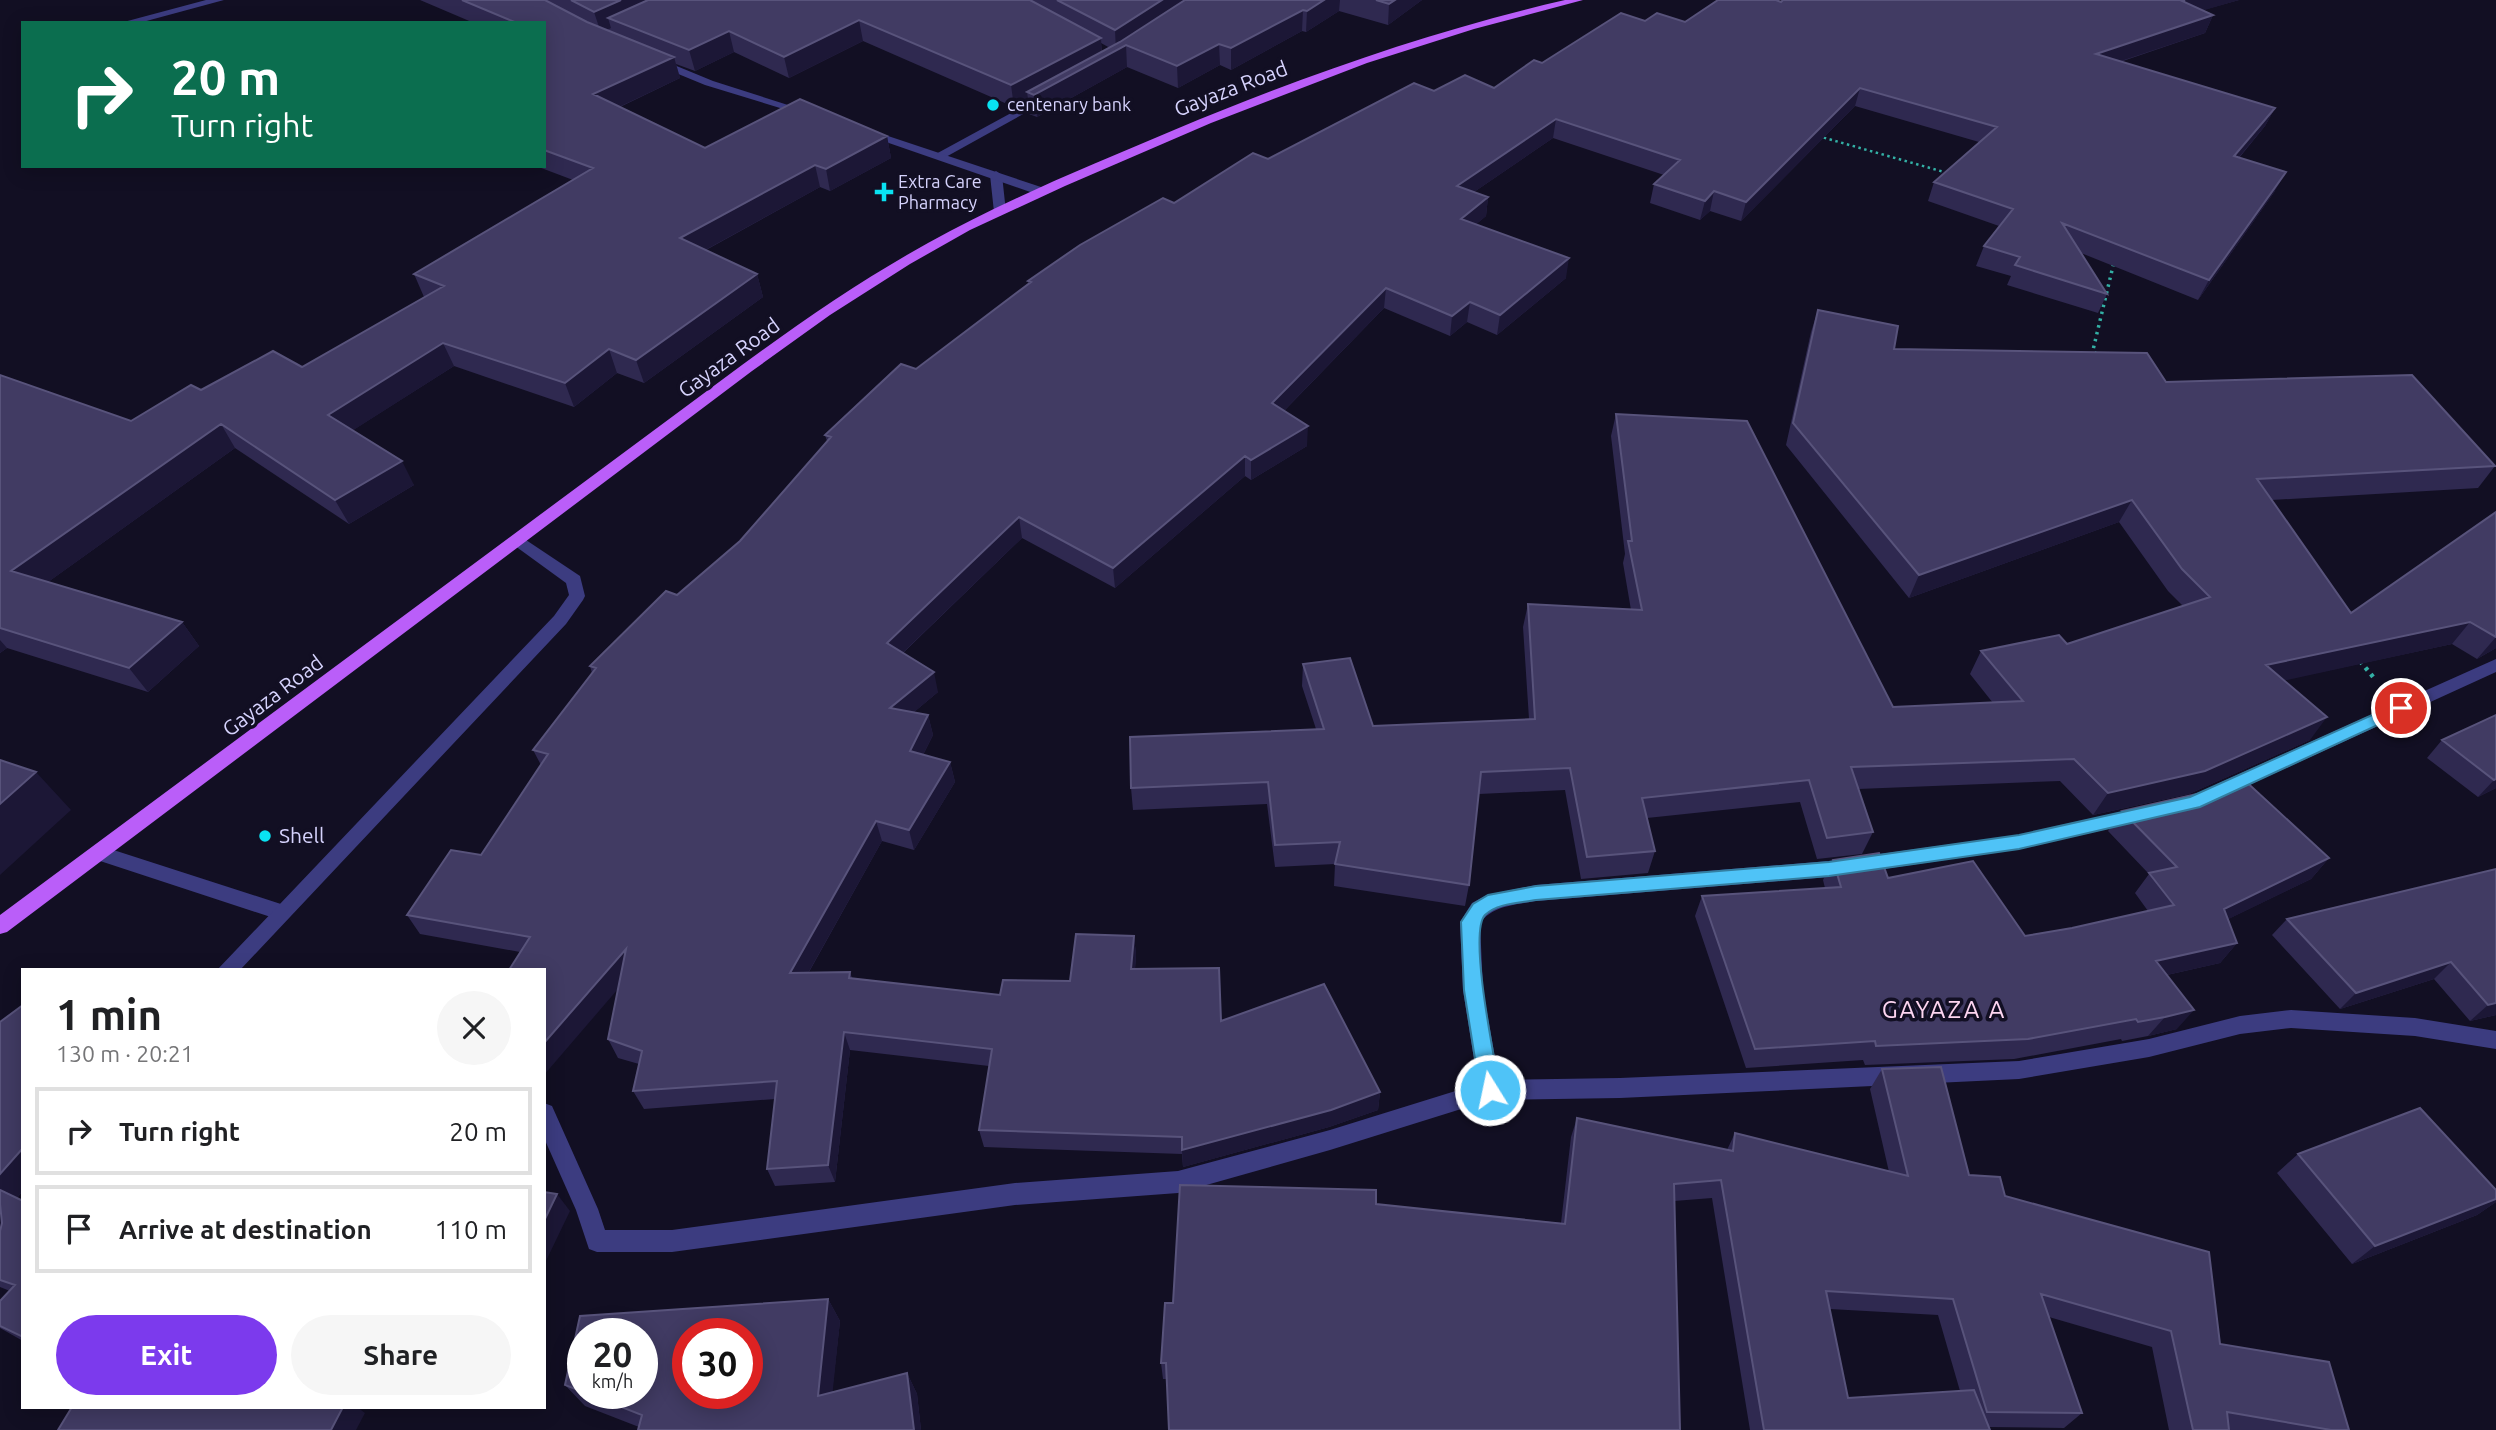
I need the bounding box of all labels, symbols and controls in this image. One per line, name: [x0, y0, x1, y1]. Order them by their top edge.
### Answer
icon: right: [56, 49, 147, 140]
text: 20 m: [171, 49, 280, 104]
street label: Gayaza Road: [1171, 56, 1291, 121]
place label: centenary bank: [1007, 94, 1131, 114]
marker: centenary bank: [985, 97, 1001, 113]
text: Turn right: [171, 107, 313, 143]
place label: Extra Care Pharmacy: [898, 171, 982, 212]
marker: Extra Care Pharmacy: [876, 184, 892, 200]
street label: Gayaza Road: [673, 312, 784, 402]
street label: Gayaza Road: [218, 650, 327, 741]
pin: [2371, 678, 2431, 738]
icon: arrive: [2382, 689, 2420, 727]
place label: Shell: [279, 823, 325, 847]
marker: Shell: [257, 828, 273, 844]
text: 1 min: [56, 991, 162, 1038]
button: close: [437, 991, 511, 1065]
district label: GAYAZA A: [1882, 996, 2006, 1023]
text: 130 m · 20:21: [56, 1041, 194, 1066]
position arrow: [1453, 1053, 1527, 1127]
icon: right: [60, 1112, 98, 1150]
text: Turn right: [119, 1117, 240, 1146]
text: 20 m: [449, 1117, 507, 1146]
icon: arrive: [60, 1210, 98, 1248]
text: Arrive at destination: [119, 1215, 372, 1244]
text: 110 m: [435, 1215, 507, 1244]
button: Exit: [56, 1315, 277, 1395]
button: Share: [291, 1315, 511, 1395]
speed limit sign: 30: [672, 1318, 763, 1409]
text: 20: [593, 1334, 632, 1374]
text: km/h: [592, 1371, 633, 1391]

